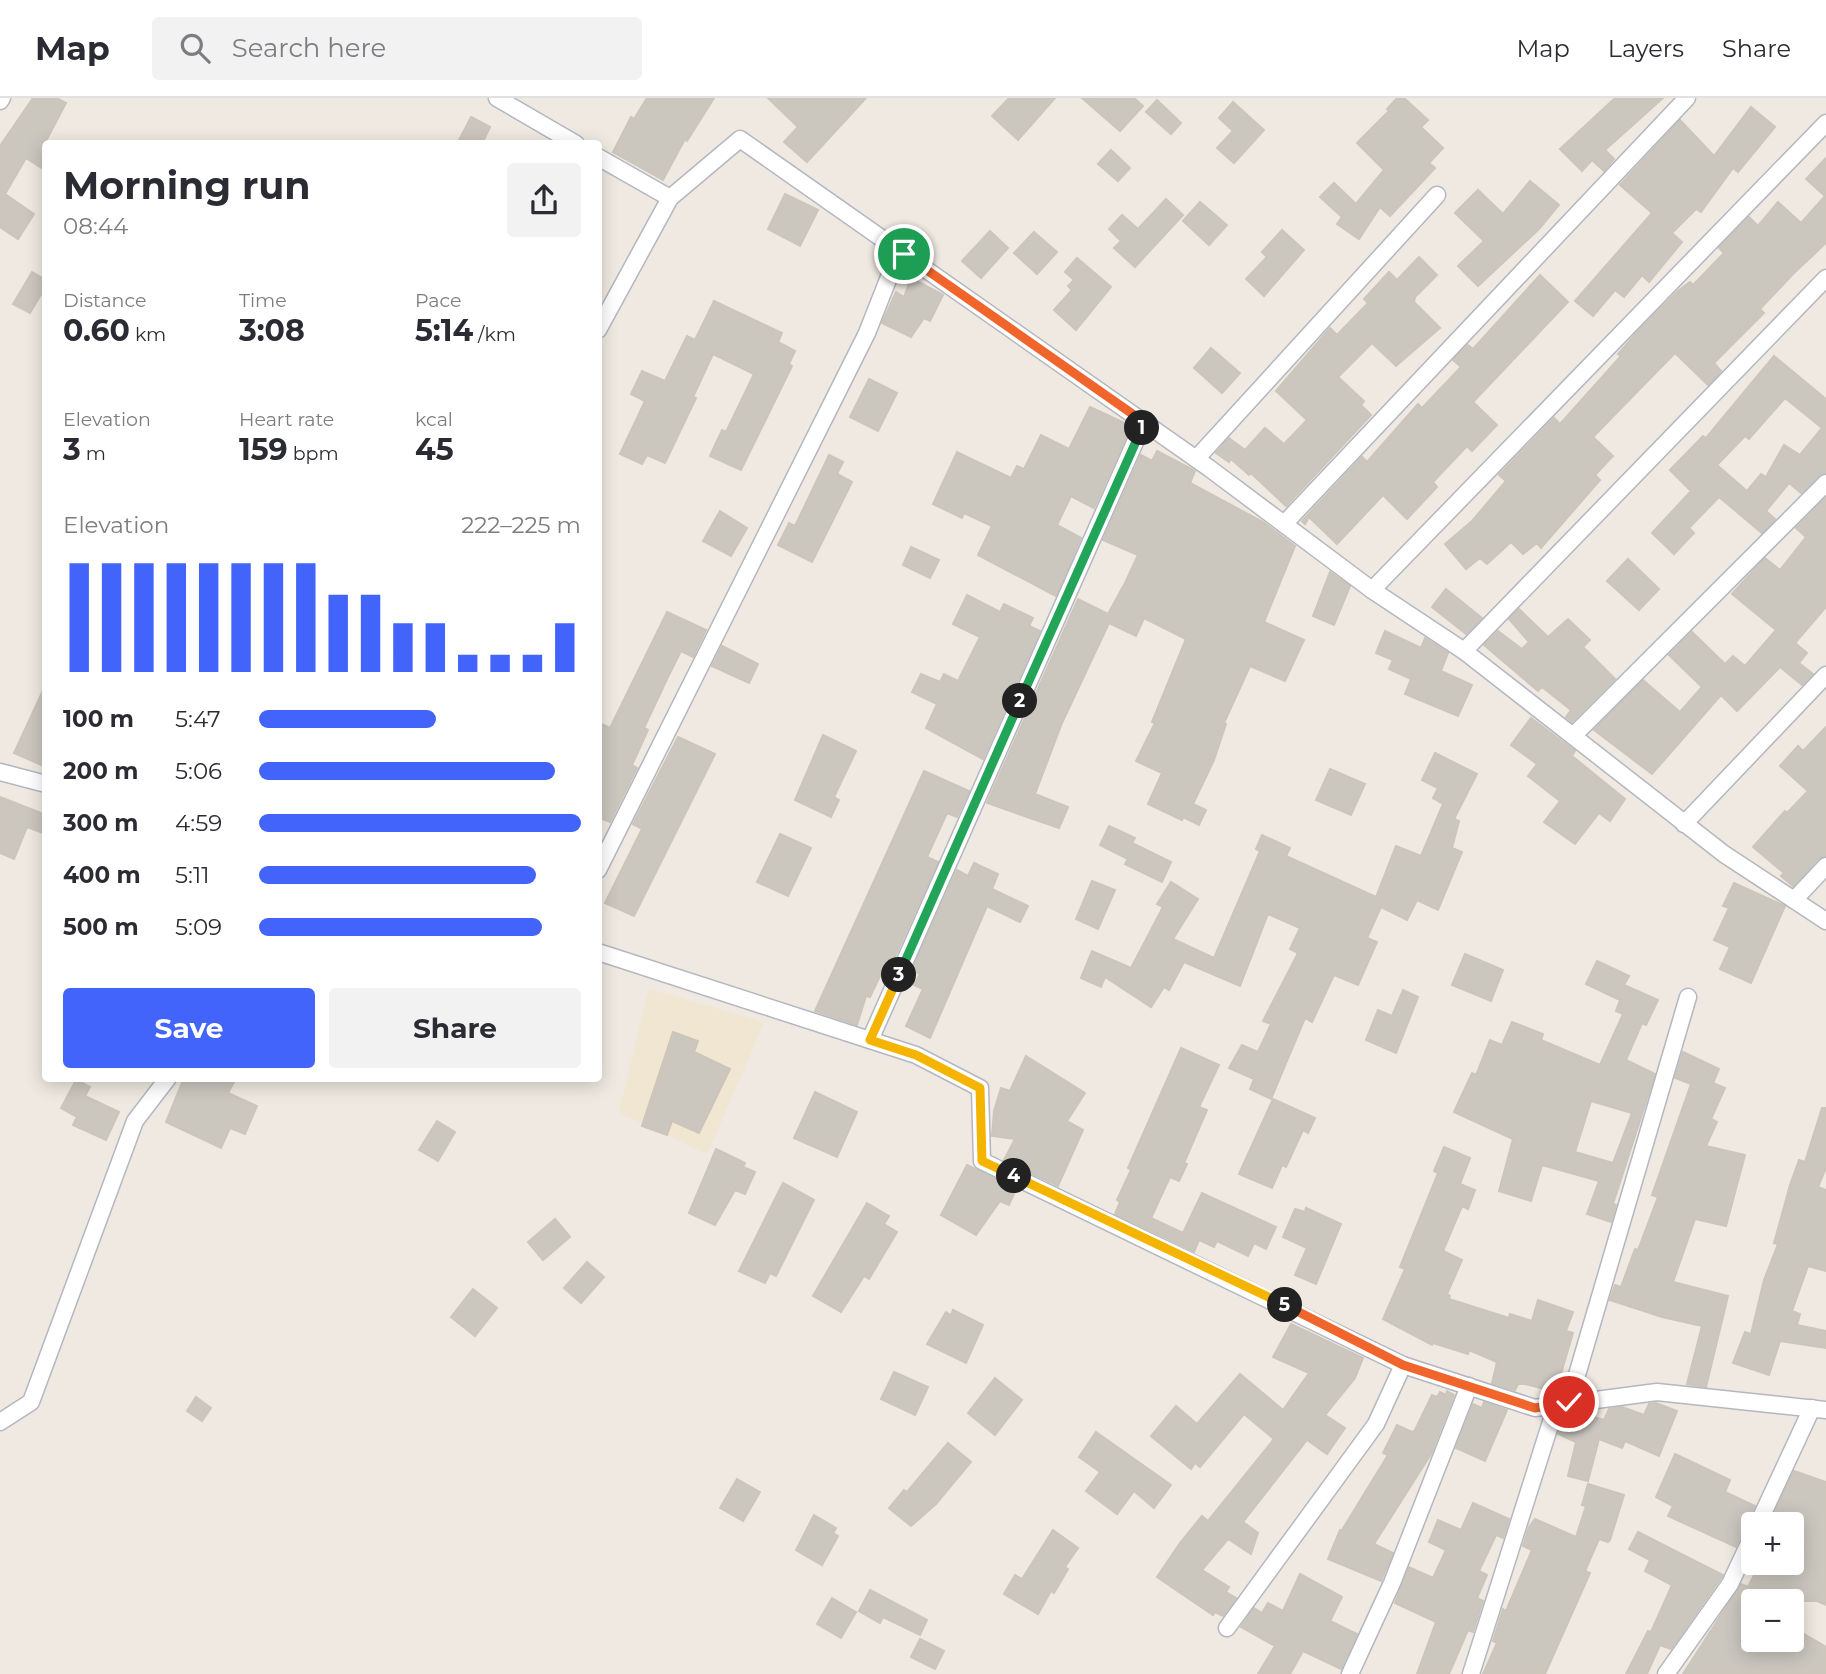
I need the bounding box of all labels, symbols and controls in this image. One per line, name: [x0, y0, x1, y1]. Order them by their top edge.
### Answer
search box: [152, 17, 642, 80]
text: Map: [35, 28, 110, 68]
icon: search: [176, 29, 214, 67]
text: Search here: [232, 32, 386, 64]
text: Map: [1516, 34, 1570, 63]
text: Layers: [1608, 34, 1684, 63]
text: Share: [1722, 34, 1791, 63]
text: Morning run: [63, 162, 311, 209]
button: share: [507, 163, 581, 237]
text: 08:44: [63, 212, 128, 240]
pin: [874, 224, 934, 284]
icon: arrive: [885, 235, 923, 273]
text: Distance: [63, 289, 146, 312]
text: Time: [239, 289, 287, 312]
text: Pace: [415, 289, 462, 312]
text: 0.60: [63, 312, 130, 349]
text: 3:08: [239, 312, 305, 349]
text: 5:14: [415, 312, 473, 349]
text: km: [130, 323, 166, 346]
text: /km: [473, 323, 516, 346]
text: Elevation: [63, 408, 151, 431]
text: Heart rate: [239, 408, 334, 431]
text: kcal: [415, 408, 453, 431]
pin: 1: [1124, 410, 1160, 446]
text: 1: [1138, 416, 1145, 439]
text: 3: [63, 431, 81, 468]
text: 159: [239, 431, 288, 468]
text: 45: [415, 431, 454, 468]
text: m: [81, 442, 106, 465]
text: bpm: [288, 442, 339, 465]
text: Elevation: [63, 511, 169, 539]
text: 222–225 m: [461, 511, 581, 539]
pin: 2: [1002, 684, 1038, 718]
text: 2: [1014, 689, 1025, 712]
text: 100 m: [63, 705, 134, 733]
text: 5:47: [175, 705, 221, 733]
text: 200 m: [63, 757, 138, 785]
text: 5:06: [175, 757, 222, 785]
text: 300 m: [63, 809, 139, 837]
text: 4:59: [175, 809, 222, 837]
text: 400 m: [63, 861, 141, 889]
text: 5:11: [175, 861, 210, 889]
text: 500 m: [63, 913, 139, 941]
text: 5:09: [175, 913, 222, 941]
pin: 3: [881, 958, 916, 992]
text: 3: [893, 963, 904, 986]
button: Save: [63, 988, 315, 1068]
button: Share: [329, 988, 581, 1068]
pin: 4: [996, 1158, 1032, 1194]
text: 4: [1007, 1164, 1020, 1187]
pin: 5: [1268, 1288, 1302, 1322]
text: 5: [1279, 1293, 1290, 1316]
pin: [1539, 1372, 1599, 1432]
icon: check: [1550, 1383, 1588, 1421]
map controls: [1741, 1512, 1804, 1652]
button: +: [1741, 1512, 1804, 1575]
button: −: [1741, 1589, 1804, 1652]

